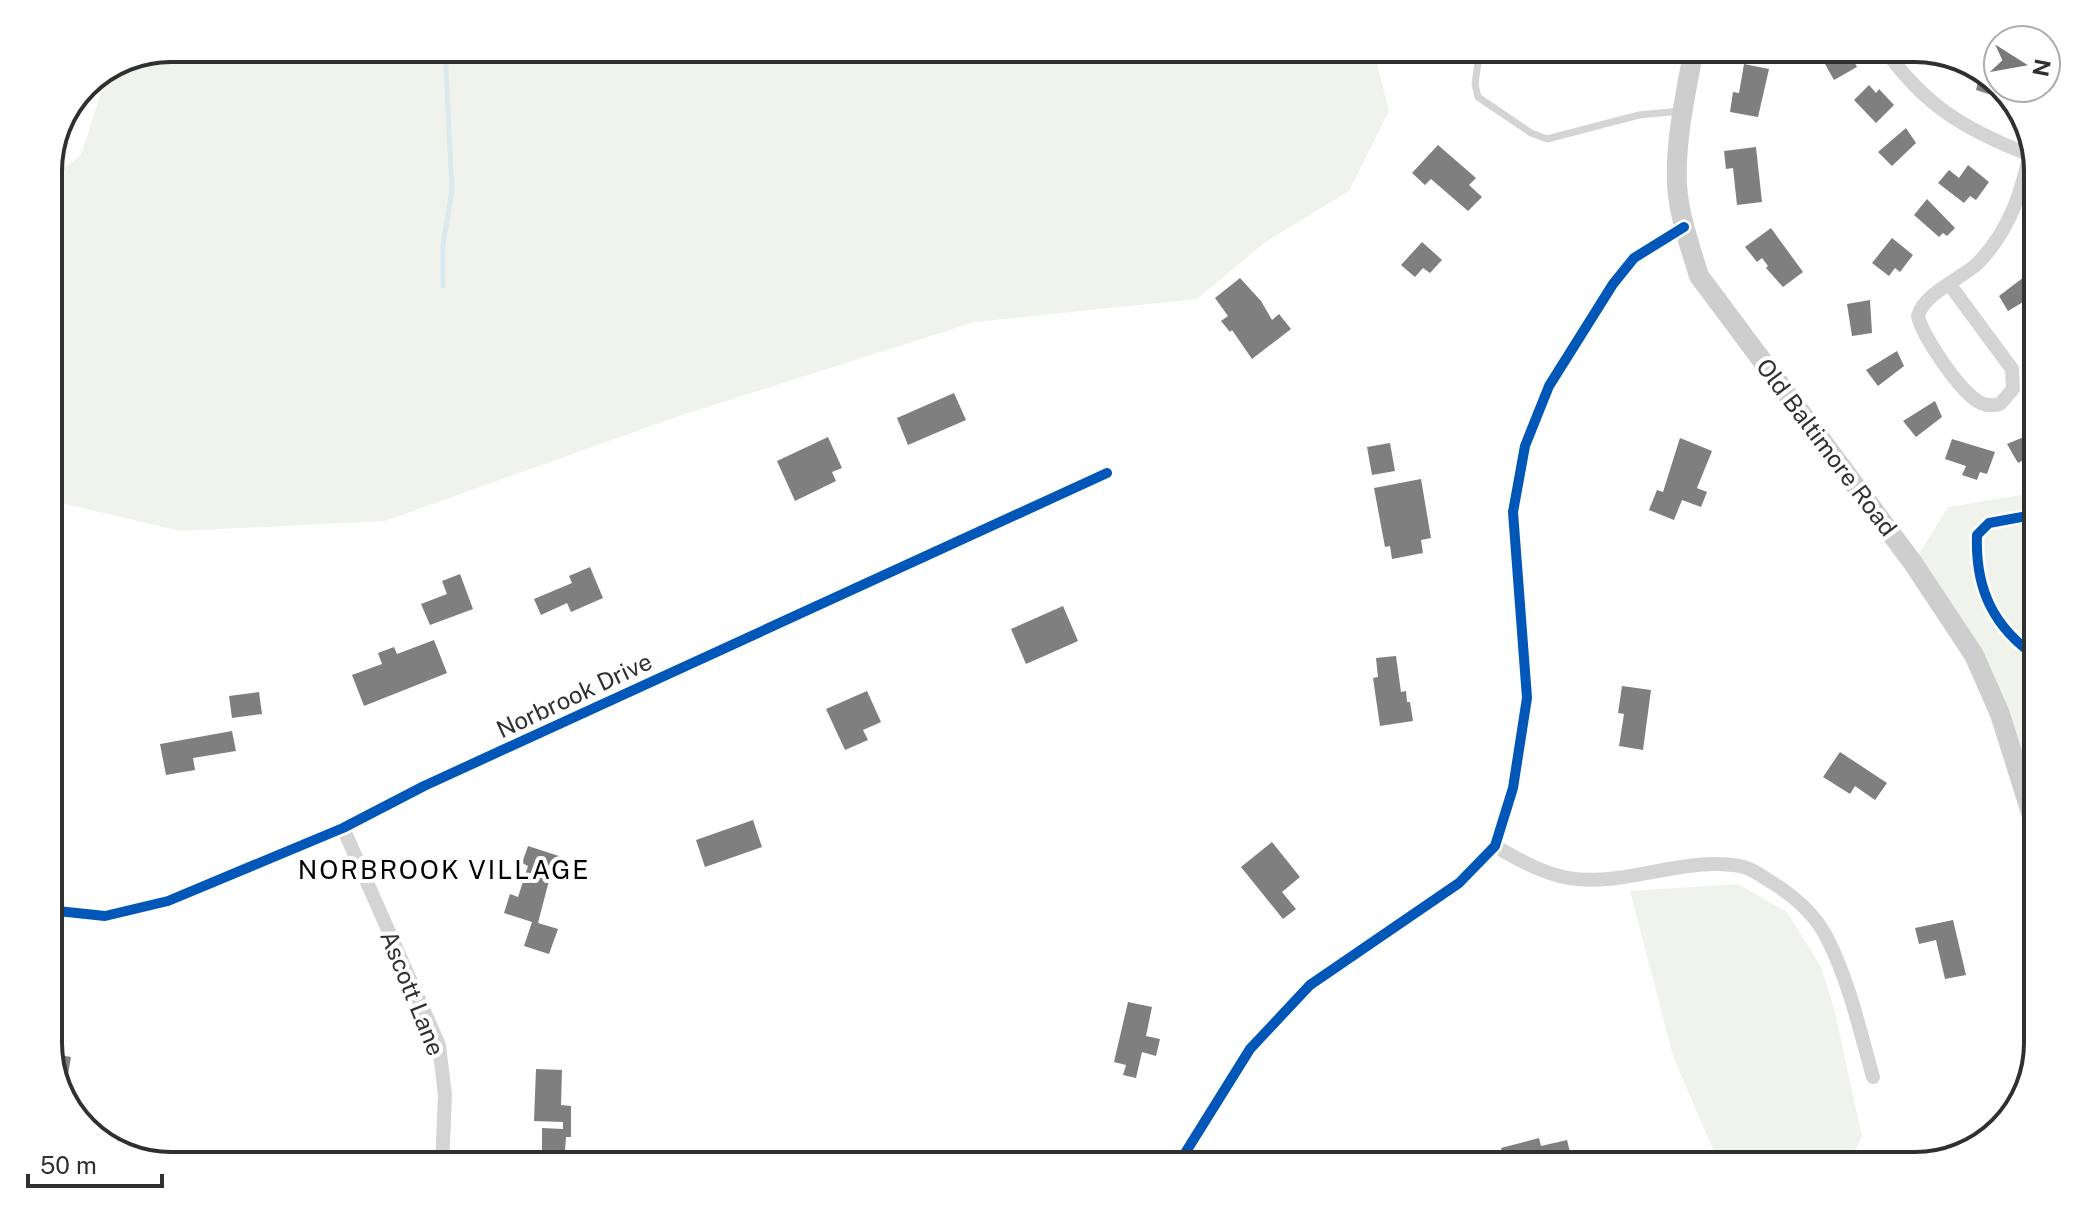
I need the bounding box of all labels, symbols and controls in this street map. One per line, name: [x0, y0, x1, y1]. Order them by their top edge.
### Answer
north arrow: [1982, 24, 2062, 104]
text: N: [2027, 57, 2056, 79]
street label: Old Baltimore Road: [1751, 353, 1903, 541]
street label: Norbrook Drive: [492, 647, 656, 743]
district label: NORBROOK VILLAGE: [298, 854, 590, 885]
street label: Ascott Lane: [375, 926, 451, 1060]
scale bar: [28, 1138, 162, 1188]
text: 50 m: [40, 1151, 97, 1179]

